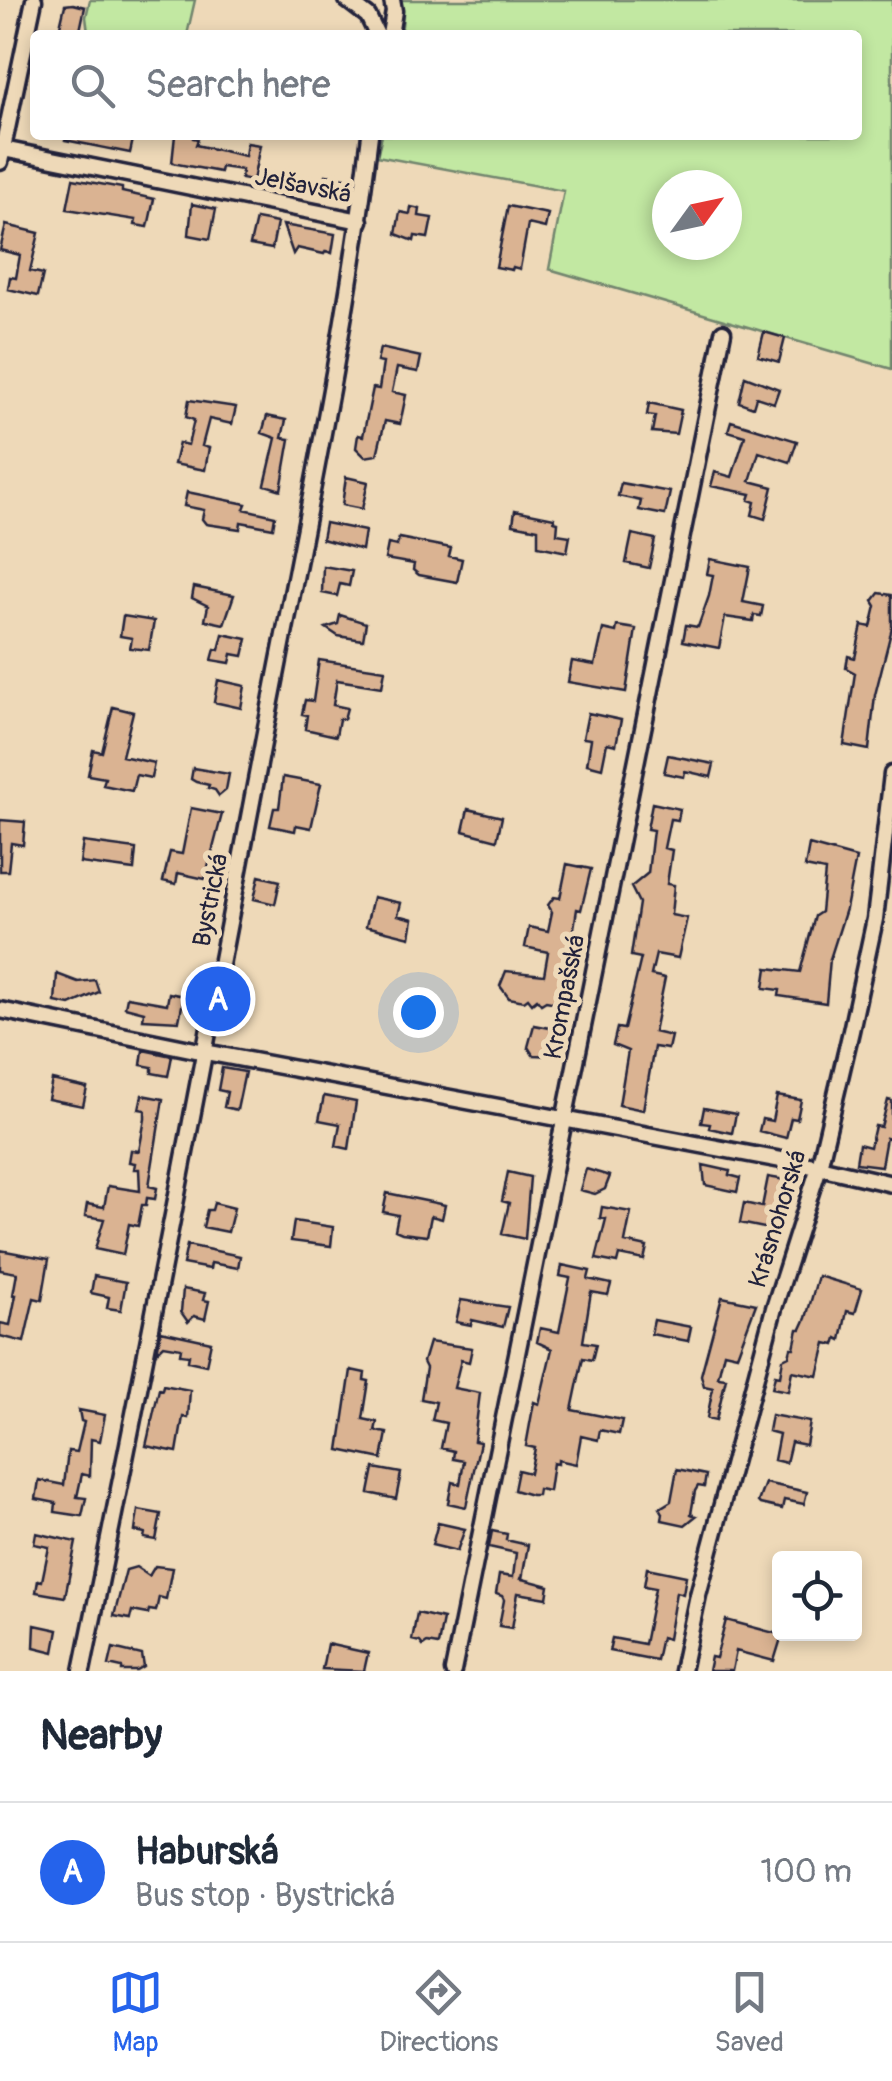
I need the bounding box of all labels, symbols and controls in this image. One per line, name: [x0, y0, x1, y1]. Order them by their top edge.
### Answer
search box: [30, 30, 862, 140]
icon: search: [65, 58, 120, 113]
text: Search here: [145, 61, 331, 109]
street label: Jelšavská: [252, 161, 354, 211]
north arrow: [652, 170, 742, 260]
street label: Bystrická: [187, 851, 235, 949]
street label: Krompašská: [538, 932, 592, 1062]
pin: A: [186, 962, 250, 1036]
your location: [393, 987, 444, 1038]
street label: Krásnohorská: [742, 1146, 814, 1292]
map controls: [772, 1551, 862, 1641]
button: locate: [772, 1551, 862, 1641]
text: Nearby: [40, 1710, 162, 1762]
text: Haburská: [135, 1828, 279, 1876]
text: A: [62, 1852, 83, 1892]
text: 100 m: [760, 1852, 852, 1892]
text: Bus stop · Bystrická: [135, 1876, 395, 1916]
tab: Map: [108, 1965, 163, 2060]
tab: Directions: [379, 1965, 498, 2060]
tab: Saved: [714, 1965, 784, 2060]

